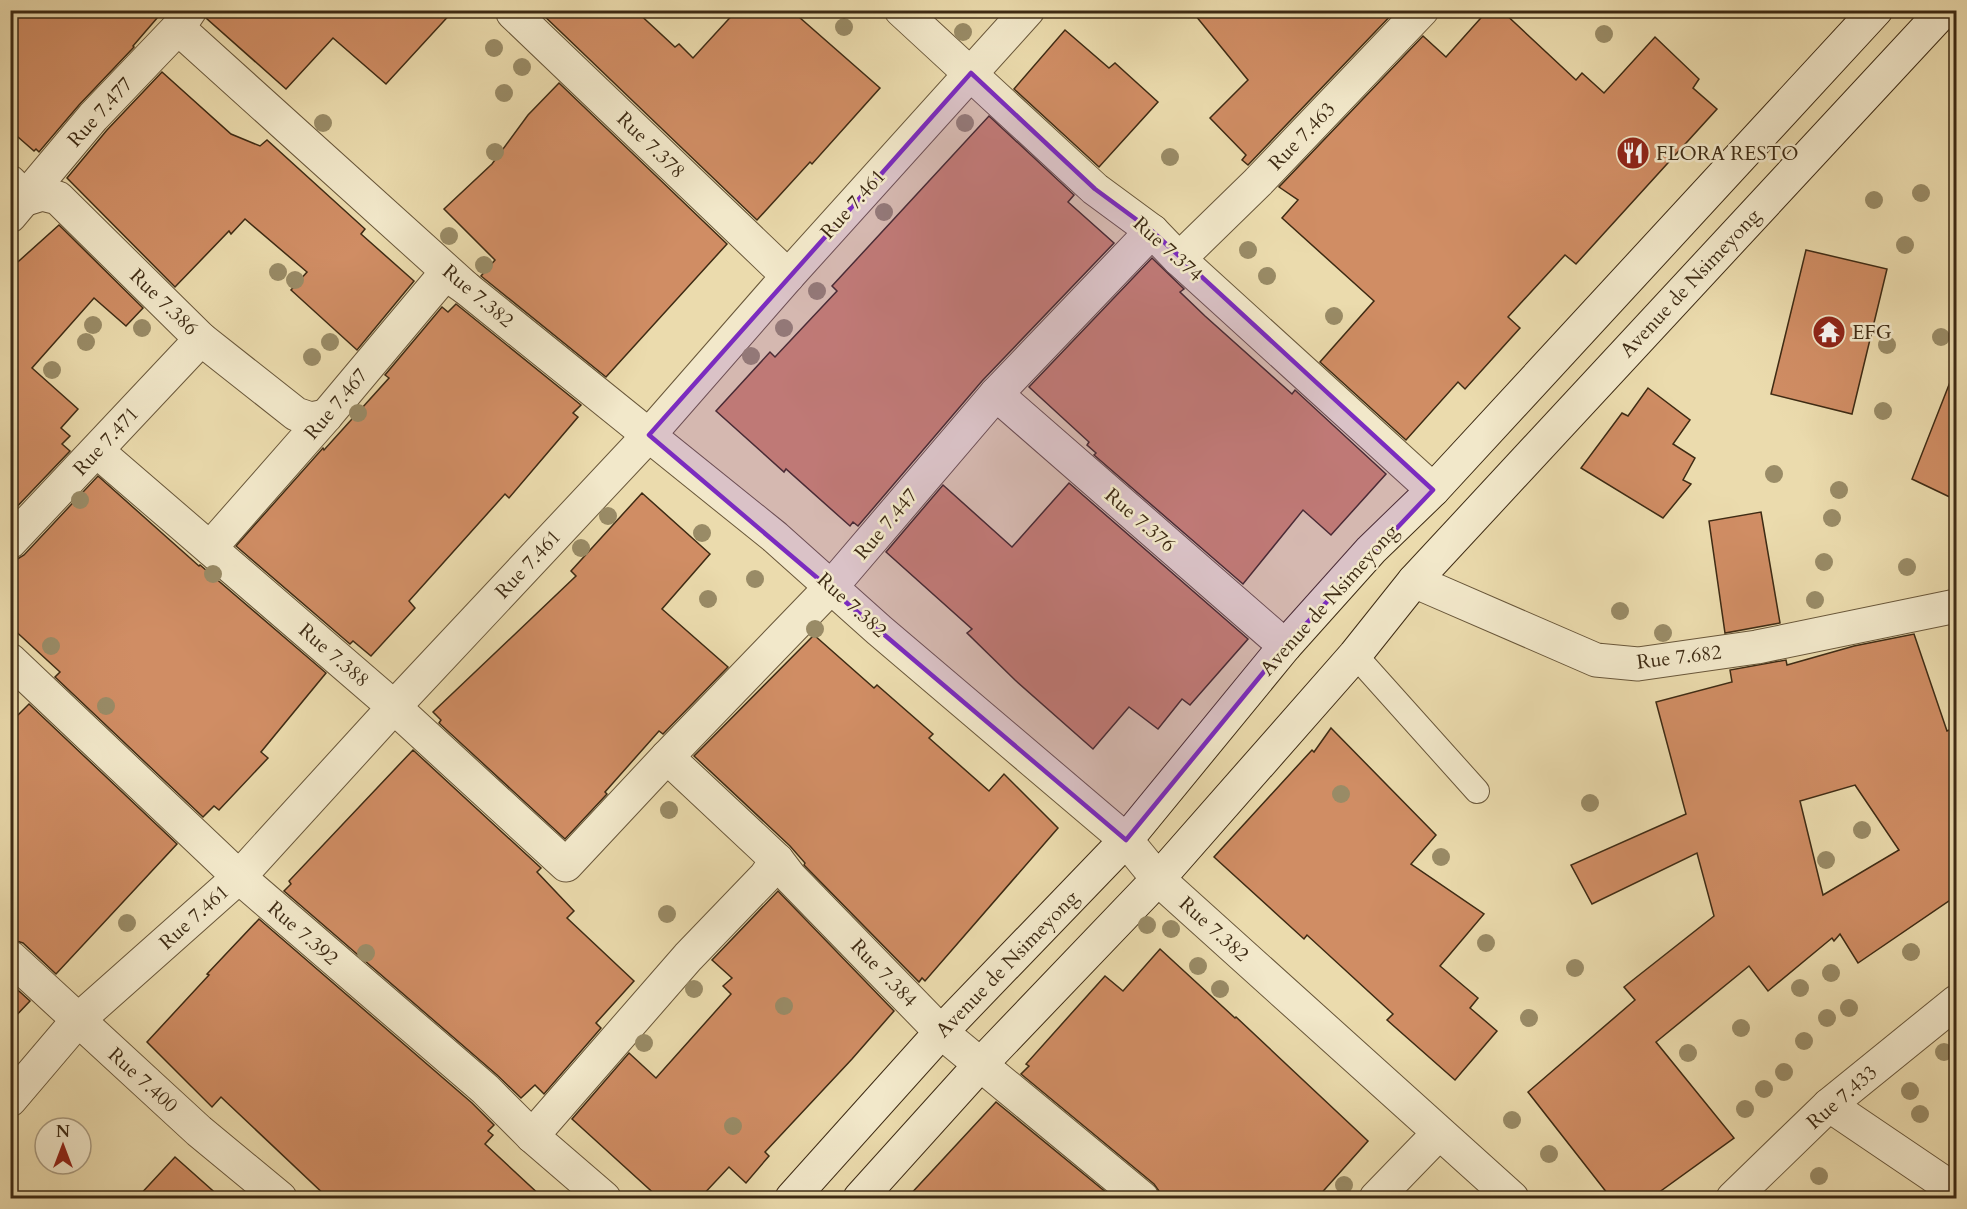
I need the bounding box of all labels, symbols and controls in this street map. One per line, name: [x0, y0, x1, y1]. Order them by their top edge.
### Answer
street label: Rue 7.477: [61, 71, 139, 153]
street label: Rue 7.463: [1263, 96, 1341, 176]
street label: Rue 7.378: [611, 106, 691, 184]
restaurant icon: FLORA RESTO: [1615, 135, 1651, 171]
place label: FLORA RESTO: [1656, 140, 1798, 167]
street label: Rue 7.461: [814, 163, 892, 245]
street label: Avenue de Nsimeyong: [1614, 202, 1767, 363]
street label: Rue 7.374: [1127, 210, 1209, 288]
street label: Rue 7.382: [437, 258, 519, 334]
street label: Rue 7.386: [124, 263, 204, 341]
temple icon: EFG: [1811, 314, 1847, 350]
place label: EFG: [1852, 319, 1892, 346]
street label: Rue 7.467: [298, 363, 374, 445]
street label: Rue 7.471: [67, 401, 145, 481]
street label: Rue 7.376: [1099, 482, 1181, 558]
street label: Rue 7.447: [848, 483, 924, 565]
street label: Avenue de Nsimeyong: [1254, 518, 1405, 681]
street label: Rue 7.461: [489, 524, 567, 604]
street label: Rue 7.382: [811, 566, 893, 644]
street label: Rue 7.388: [293, 617, 375, 693]
street label: Rue 7.682: [1635, 638, 1723, 676]
street label: Rue 7.461: [153, 878, 235, 956]
street label: Avenue de Nsimeyong: [930, 884, 1085, 1043]
street label: Rue 7.382: [1173, 890, 1255, 968]
street label: Rue 7.392: [262, 895, 344, 971]
street label: Rue 7.384: [845, 933, 923, 1013]
street label: Rue 7.400: [102, 1041, 184, 1119]
street label: Rue 7.433: [1801, 1059, 1883, 1135]
north arrow: [33, 1116, 93, 1176]
text: N: [56, 1121, 70, 1143]

